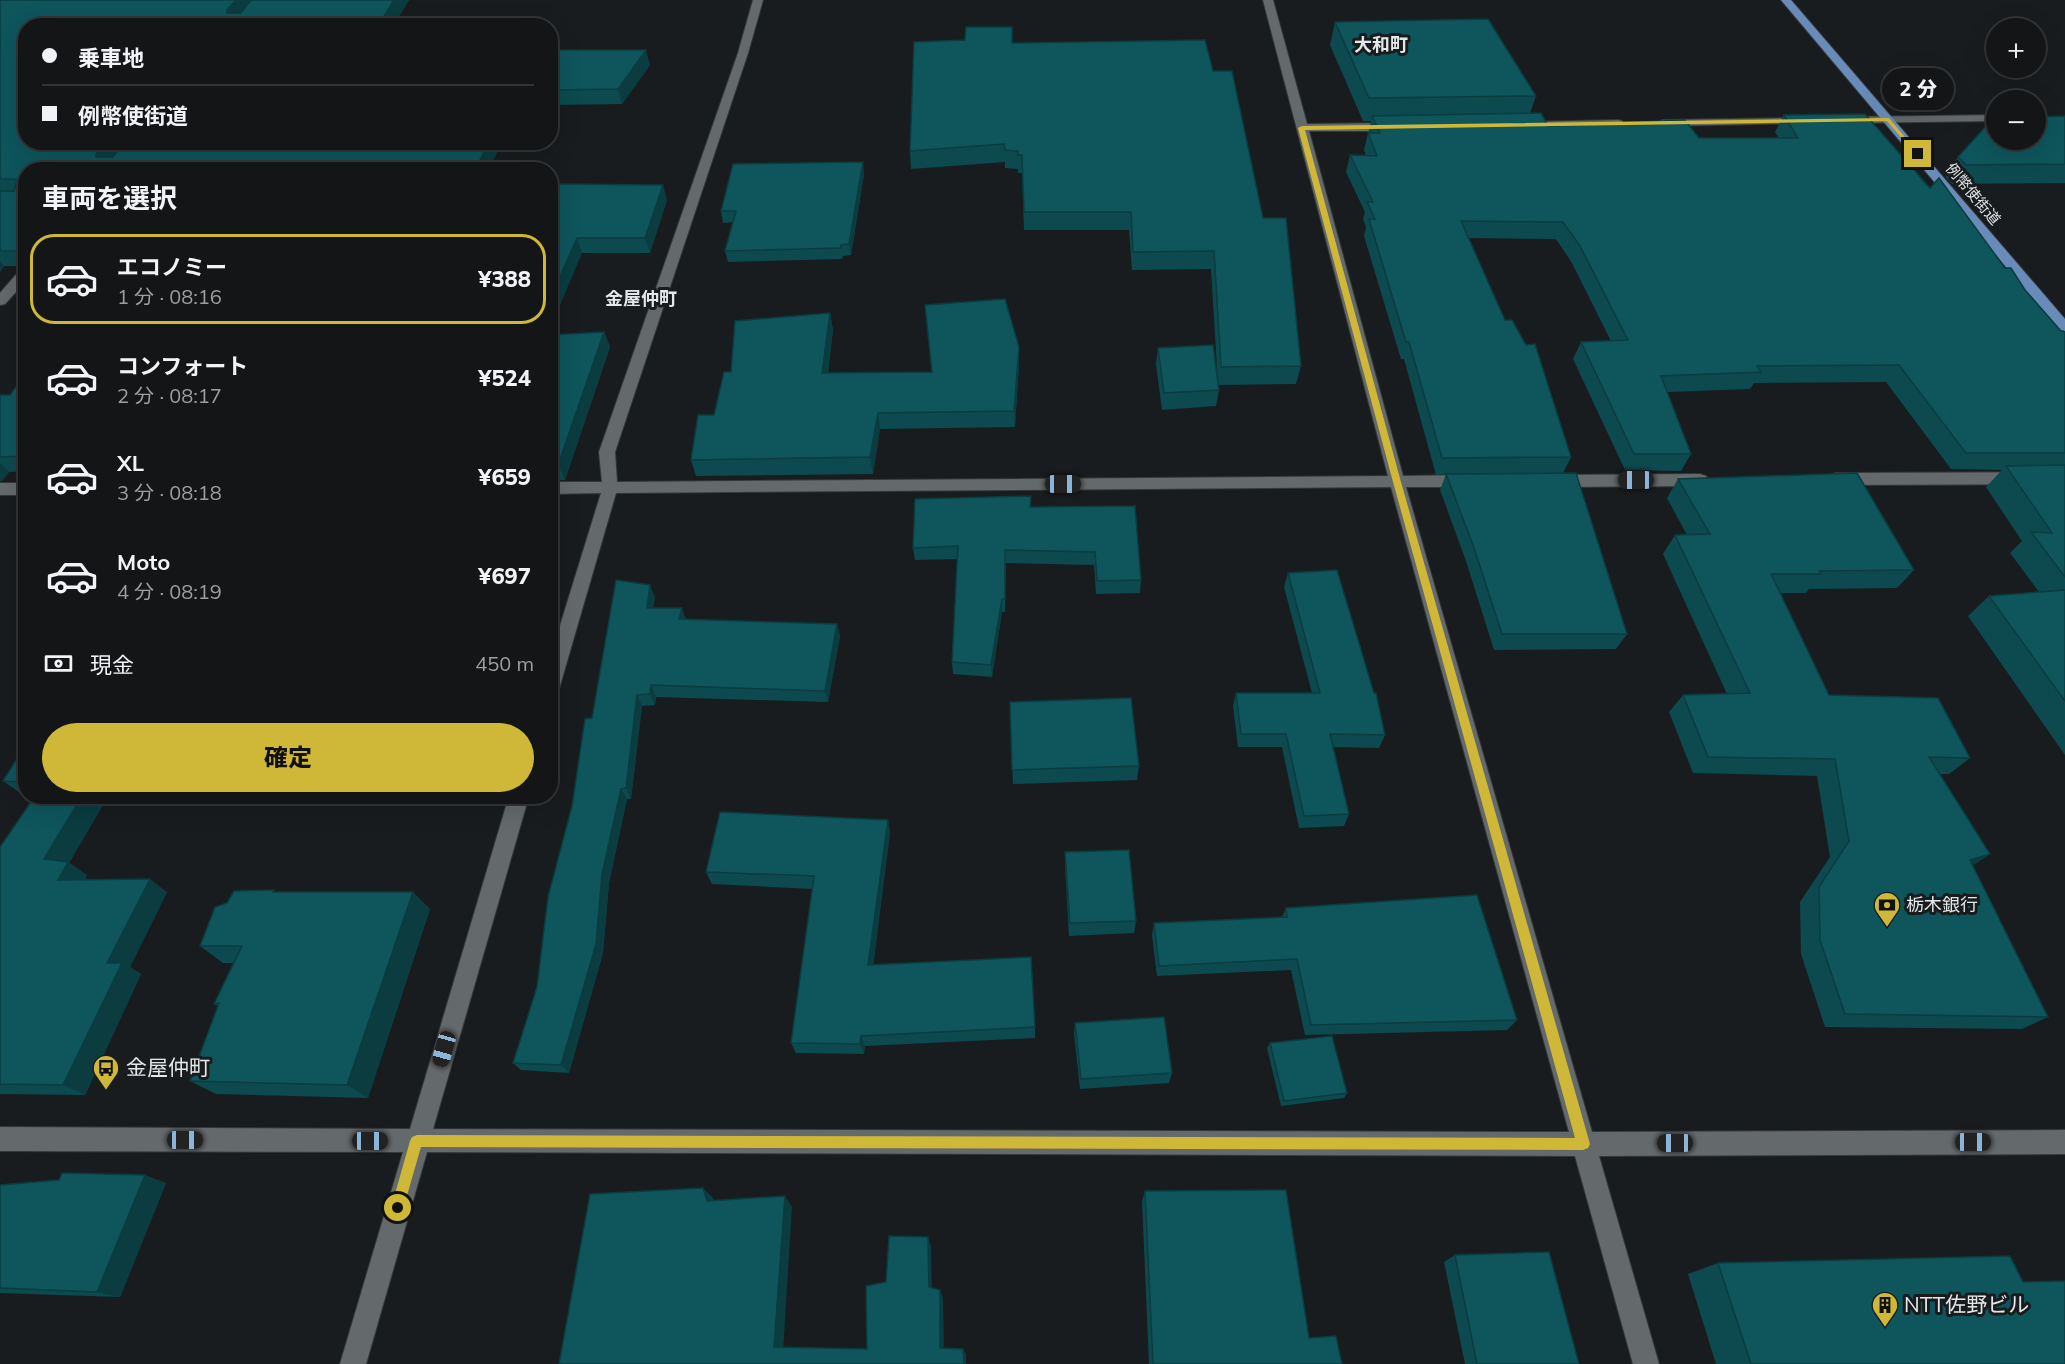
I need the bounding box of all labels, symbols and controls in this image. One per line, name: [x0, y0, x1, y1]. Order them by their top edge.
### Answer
map controls: [1986, 18, 2046, 150]
button: +: [1986, 18, 2046, 78]
district label: 大和町: [1354, 33, 1408, 56]
text: 乗車地: [78, 44, 144, 72]
callout: 2 分: [1882, 67, 1954, 109]
text: 2 分: [1899, 76, 1937, 101]
button: −: [1986, 90, 2046, 150]
text: 例幣使街道: [78, 102, 188, 130]
route end: [1904, 140, 1931, 167]
street label: 例幣使街道: [1942, 159, 2005, 229]
text: 車両を選択: [42, 181, 177, 215]
icon: car: [45, 252, 99, 306]
text: エコノミー: [117, 253, 227, 281]
text: ¥388: [478, 265, 531, 293]
text: 1 分 · 08:16: [117, 284, 222, 309]
district label: 金屋仲町: [605, 287, 677, 310]
icon: car: [45, 351, 99, 405]
text: コンフォート: [117, 352, 248, 380]
text: ¥524: [478, 364, 531, 392]
text: 2 分 · 08:17: [117, 383, 222, 408]
text: XL: [117, 449, 144, 477]
icon: car: [45, 450, 99, 504]
text: ¥659: [478, 463, 531, 491]
car: [1618, 471, 1654, 489]
car: [1045, 475, 1081, 493]
text: 3 分 · 08:18: [117, 480, 222, 505]
text: Moto: [117, 548, 170, 576]
icon: car: [45, 549, 99, 603]
text: ¥697: [478, 562, 531, 590]
text: 4 分 · 08:19: [117, 579, 222, 604]
icon: cash: [42, 647, 75, 680]
text: 現金: [90, 651, 134, 679]
text: 450 m: [475, 651, 534, 676]
button: 確定: [42, 723, 534, 792]
bank icon: 栃木銀行: [1872, 890, 1902, 928]
place label: 栃木銀行: [1906, 893, 1978, 916]
car: [430, 1029, 458, 1069]
bus stop icon: 金屋仲町: [91, 1053, 121, 1091]
place label: 金屋仲町: [126, 1054, 210, 1080]
car: [167, 1131, 203, 1149]
car: [352, 1132, 388, 1150]
car: [1955, 1133, 1991, 1151]
car: [1657, 1134, 1693, 1152]
route start: [384, 1194, 411, 1221]
building icon: NTT佐野ビル: [1870, 1290, 1900, 1328]
place label: NTT佐野ビル: [1904, 1291, 2029, 1317]

